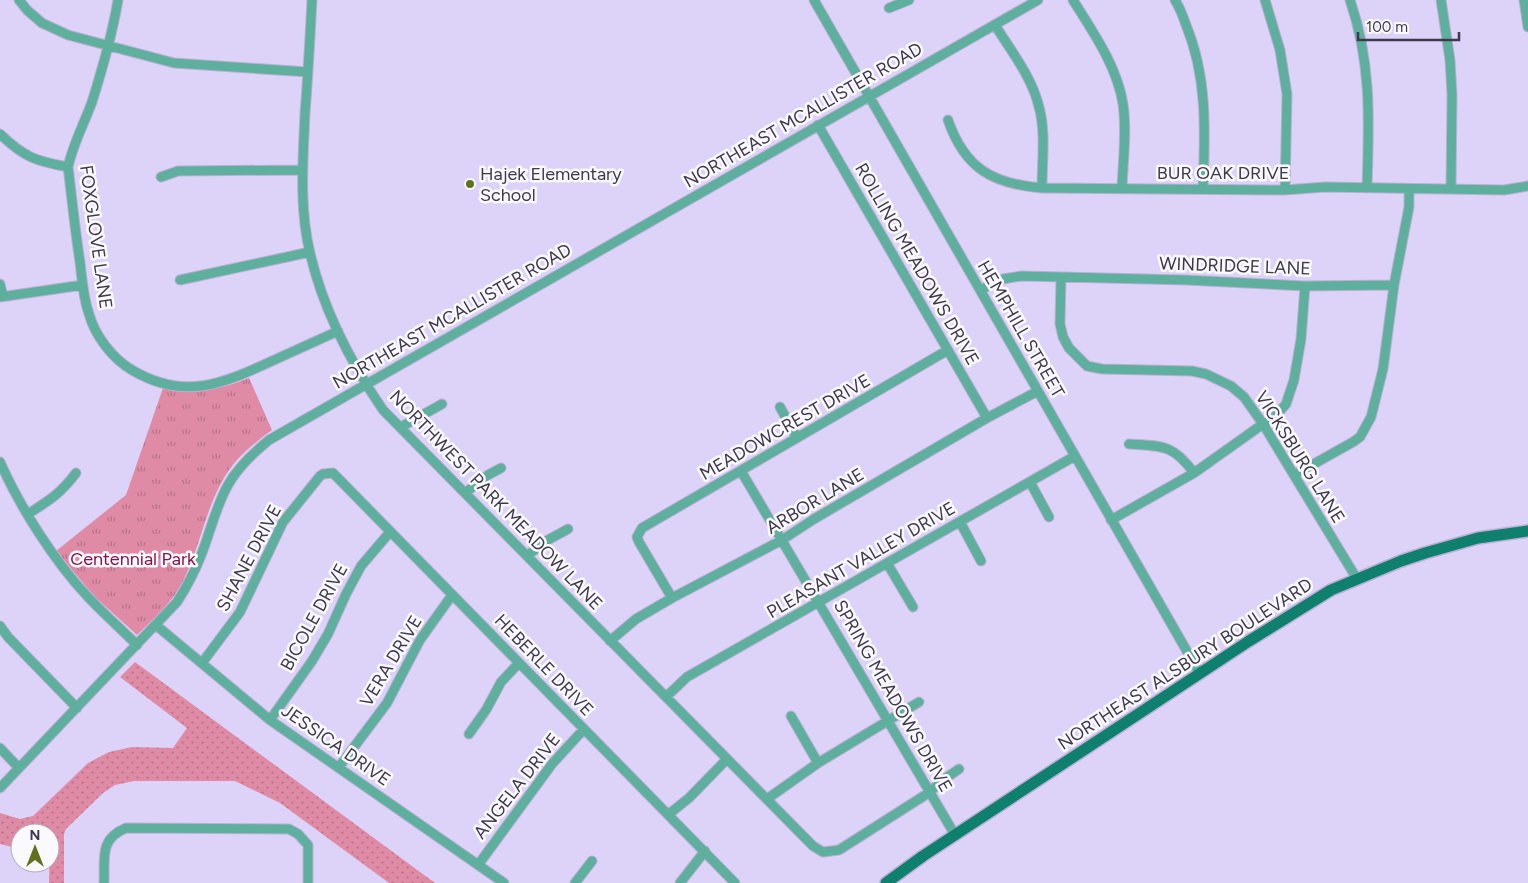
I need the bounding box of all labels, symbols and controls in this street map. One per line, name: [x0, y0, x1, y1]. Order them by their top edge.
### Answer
scale bar: [1358, 10, 1459, 42]
text: 100 m: [1366, 18, 1408, 36]
street label: NORTHEAST MCALLISTER ROAD: [680, 37, 926, 193]
street label: ROLLING MEADOWS DRIVE: [850, 159, 984, 369]
street label: BUR OAK DRIVE: [1157, 162, 1289, 184]
place label: Hajek Elementary School: [480, 163, 622, 206]
street label: FOXGLOVE LANE: [75, 164, 117, 310]
marker: Hajek Elementary School: [464, 178, 476, 190]
street label: NORTHEAST MCALLISTER ROAD: [329, 238, 575, 394]
street label: WINDRIDGE LANE: [1159, 252, 1311, 280]
street label: HEMPHILL STREET: [973, 256, 1069, 402]
street label: MEADOWCREST DRIVE: [696, 369, 874, 485]
street label: NORTHWEST PARK MEADOW LANE: [385, 385, 607, 615]
street label: VICKSBURG LANE: [1250, 387, 1350, 527]
street label: ARBOR LANE: [762, 463, 868, 539]
street label: PLEASANT VALLEY DRIVE: [763, 497, 959, 623]
street label: SHANE DRIVE: [212, 501, 286, 615]
park label: Centennial Park: [70, 548, 196, 570]
street label: BICOLE DRIVE: [276, 560, 352, 674]
street label: NORTHEAST ALSBURY BOULEVARD: [1054, 573, 1316, 755]
street label: SPRING MEADOWS DRIVE: [829, 596, 957, 796]
street label: HEBERLE DRIVE: [490, 609, 598, 721]
street label: VERA DRIVE: [355, 611, 427, 711]
street label: JESSICA DRIVE: [277, 699, 395, 791]
street label: ANGELA DRIVE: [469, 729, 565, 843]
north arrow: [10, 823, 60, 873]
text: N: [30, 827, 40, 844]

